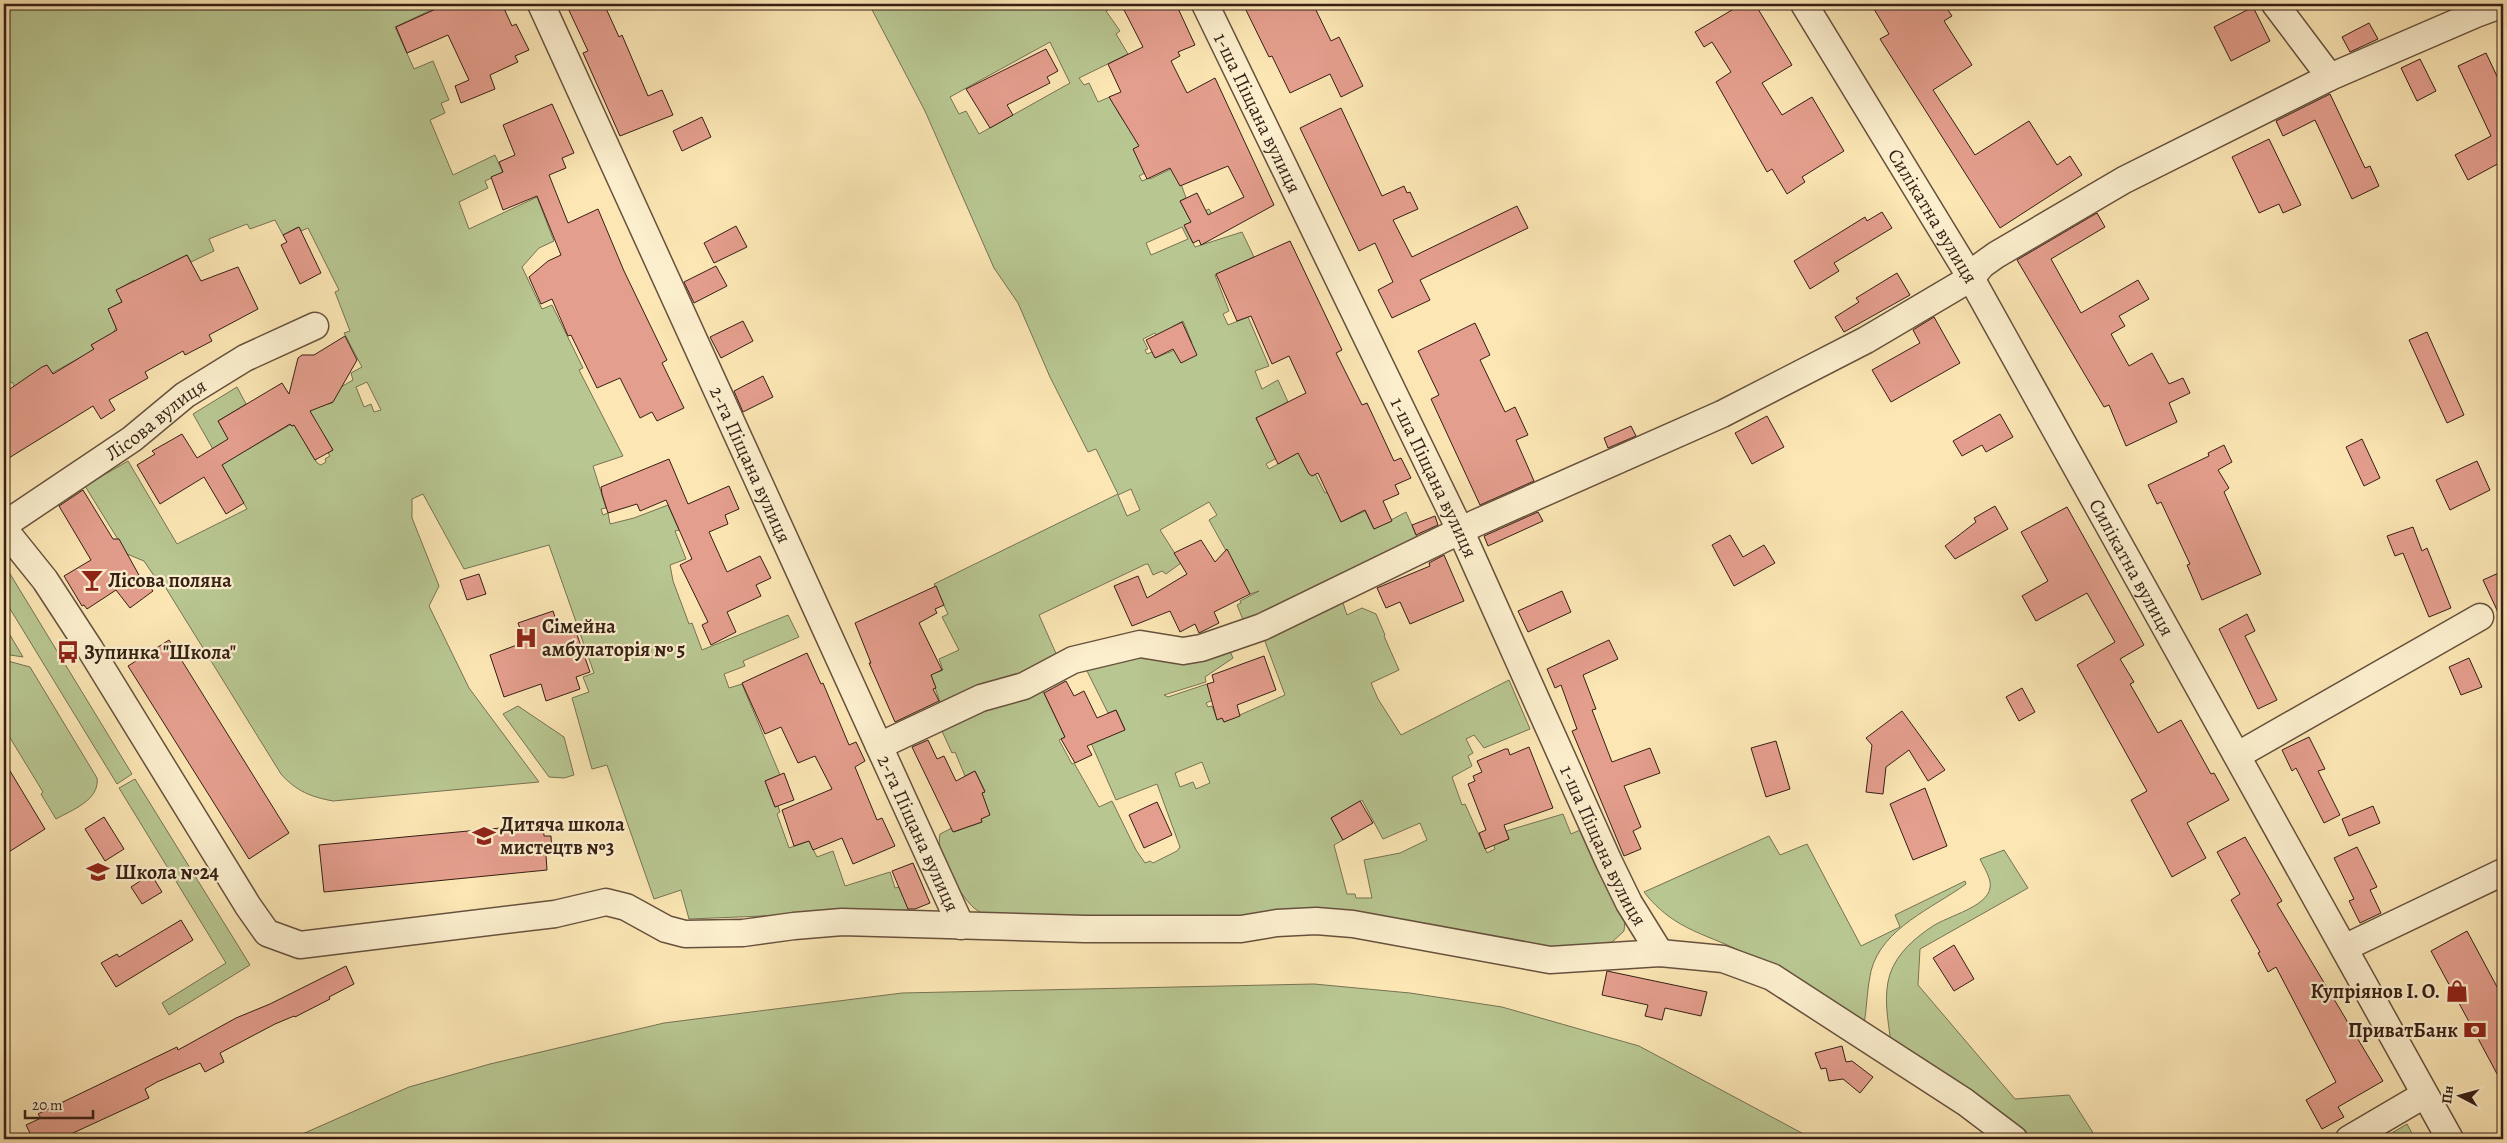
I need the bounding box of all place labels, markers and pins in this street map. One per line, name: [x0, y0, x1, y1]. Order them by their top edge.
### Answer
bar icon: Лісова поляна: [79, 567, 105, 593]
place label: Лісова поляна: [108, 567, 232, 594]
place label: Сімейна амбулаторія № 5: [542, 613, 685, 663]
hospital icon: Сімейна амбулаторія № 5: [513, 625, 539, 651]
bus stop icon: Зупинка "Школа": [55, 639, 81, 665]
place label: Зупинка "Школа": [84, 639, 236, 666]
place label: Дитяча школа мистецтв №3: [500, 811, 625, 861]
school or university icon: Дитяча школа мистецтв №3: [471, 823, 497, 849]
school or university icon: Школа №24: [85, 859, 111, 885]
place label: Школа №24: [115, 859, 219, 886]
place label: Купріянов І. О.: [2311, 978, 2440, 1005]
shop icon: Купріянов І. О.: [2444, 978, 2470, 1004]
place label: ПриватБанк: [2348, 1017, 2458, 1044]
bank icon: ПриватБанк: [2462, 1017, 2488, 1043]

